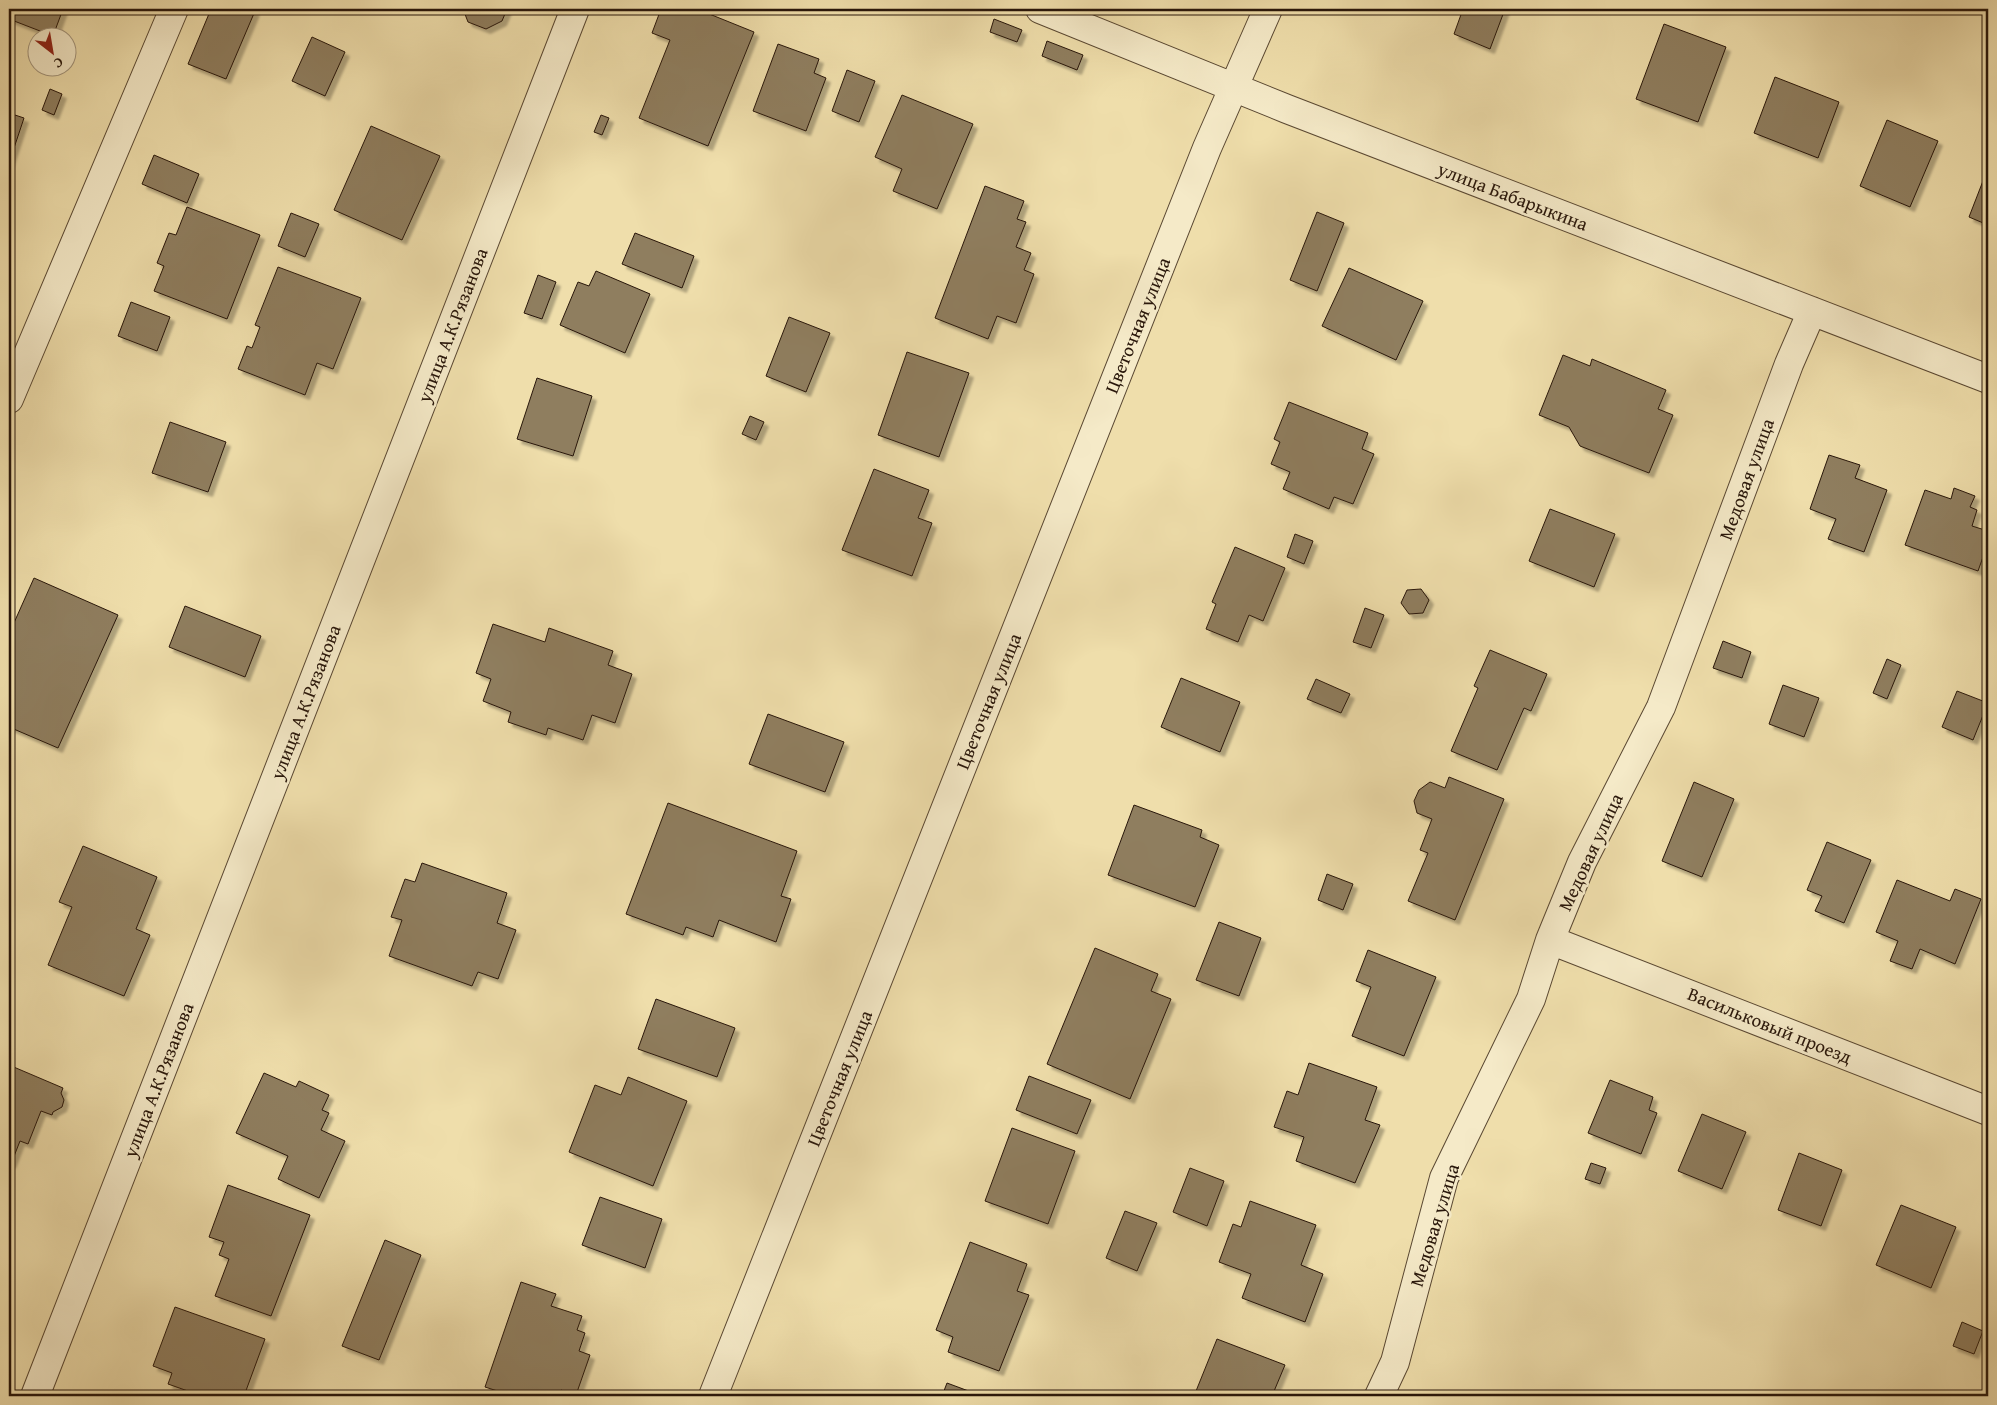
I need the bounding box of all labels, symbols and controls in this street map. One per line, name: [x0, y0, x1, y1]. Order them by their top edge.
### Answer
north arrow: [28, 28, 78, 78]
text: С: [50, 53, 67, 74]
street label: улица Бабарыкина: [1433, 154, 1592, 238]
street label: улица А.К.Рязанова: [409, 243, 494, 408]
street label: Цветочная улица: [1097, 253, 1177, 397]
street label: Медовая улица: [1711, 414, 1781, 544]
street label: улица А.К.Рязанова: [262, 620, 347, 785]
street label: Цветочная улица: [948, 629, 1028, 773]
street label: Медовая улица: [1550, 788, 1630, 916]
street label: Васильковый проезд: [1684, 979, 1856, 1071]
street label: улица А.К.Рязанова: [115, 998, 200, 1163]
street label: Цветочная улица: [799, 1006, 879, 1150]
street label: Медовая улица: [1402, 1160, 1466, 1290]

